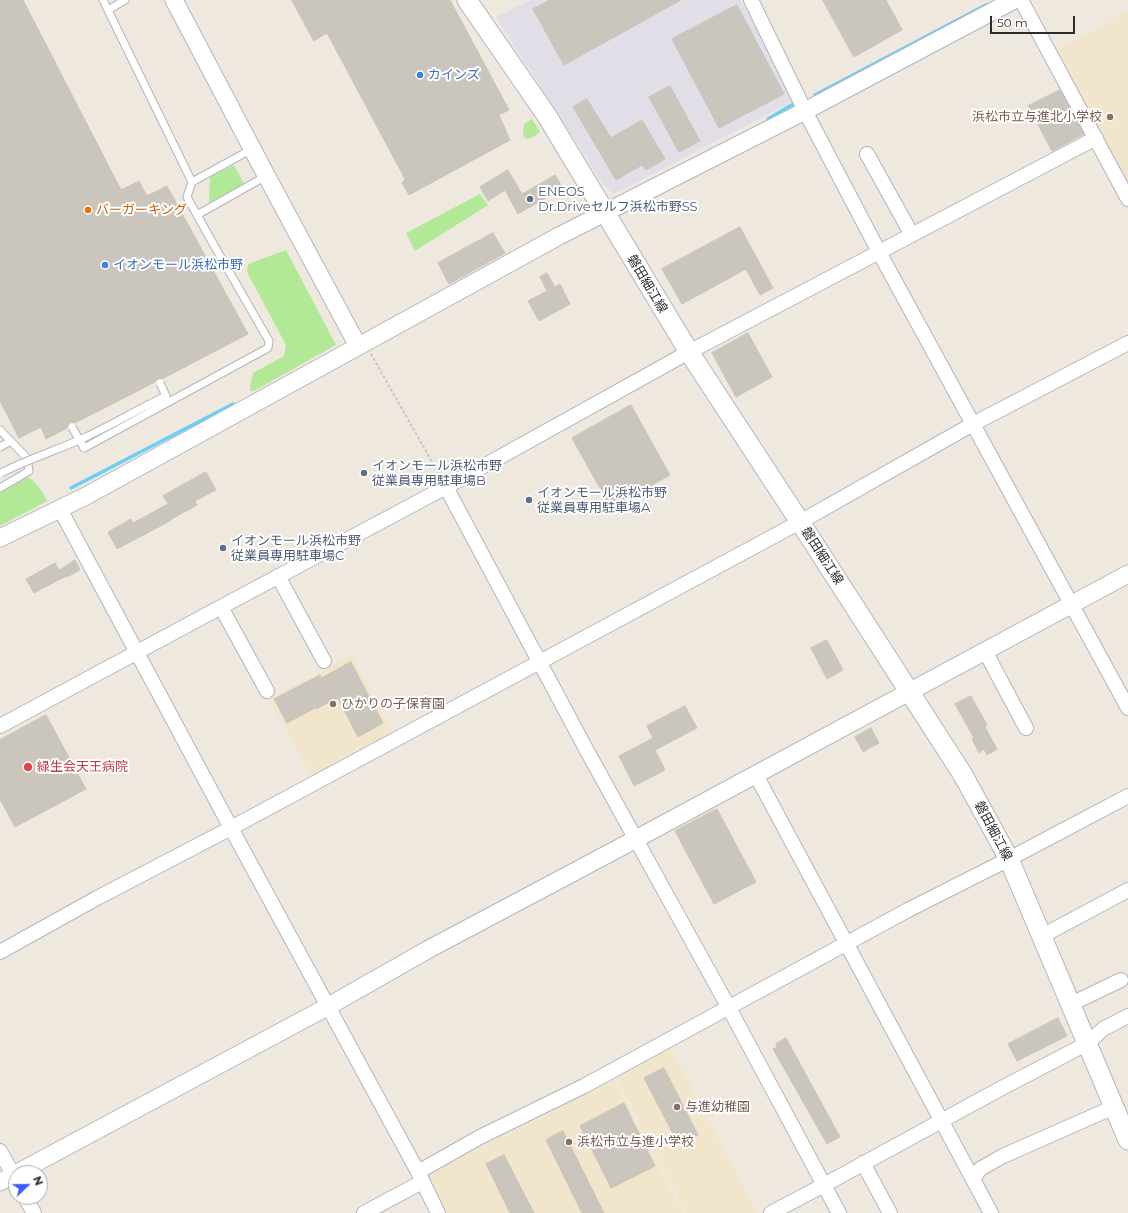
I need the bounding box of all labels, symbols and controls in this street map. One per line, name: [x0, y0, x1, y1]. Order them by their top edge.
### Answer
scale bar: [992, 8, 1077, 34]
text: 50 m: [997, 15, 1028, 30]
place label: カインズ: [428, 67, 480, 83]
marker: カインズ: [415, 70, 425, 80]
place label: 浜松市立与進北小学校: [972, 109, 1102, 125]
marker: 浜松市立与進北小学校: [1105, 112, 1115, 122]
place label: ENEOS Dr.Driveセルフ浜松市野SS: [538, 184, 698, 215]
marker: ENEOS Dr.Driveセルフ浜松市野SS: [525, 194, 535, 204]
place label: バーガーキング: [96, 202, 187, 218]
marker: バーガーキング: [83, 205, 93, 215]
street label: 磐田細江線: [624, 252, 670, 316]
place label: イオンモール浜松市野: [113, 257, 243, 273]
marker: イオンモール浜松市野: [100, 260, 110, 270]
place label: イオンモール浜松市野 従業員専用駐車場B: [372, 458, 502, 489]
marker: イオンモール浜松市野 従業員専用駐車場B: [359, 468, 369, 478]
place label: イオンモール浜松市野 従業員専用駐車場A: [537, 485, 667, 516]
marker: イオンモール浜松市野 従業員専用駐車場A: [524, 495, 534, 505]
street label: 磐田細江線: [798, 524, 846, 588]
place label: イオンモール浜松市野 従業員専用駐車場C: [231, 533, 361, 564]
marker: イオンモール浜松市野 従業員専用駐車場C: [218, 543, 228, 553]
place label: ひかりの子保育園: [341, 696, 445, 712]
marker: ひかりの子保育園: [328, 699, 338, 709]
place label: 緑生会天王病院: [37, 759, 128, 775]
marker: 緑生会天王病院: [22, 761, 34, 773]
street label: 磐田細江線: [971, 799, 1015, 863]
place label: 与進幼稚園: [685, 1099, 750, 1115]
marker: 与進幼稚園: [672, 1102, 682, 1112]
place label: 浜松市立与進小学校: [577, 1134, 694, 1150]
marker: 浜松市立与進小学校: [564, 1137, 574, 1147]
north arrow: [8, 1165, 48, 1205]
text: N: [30, 1174, 46, 1188]

